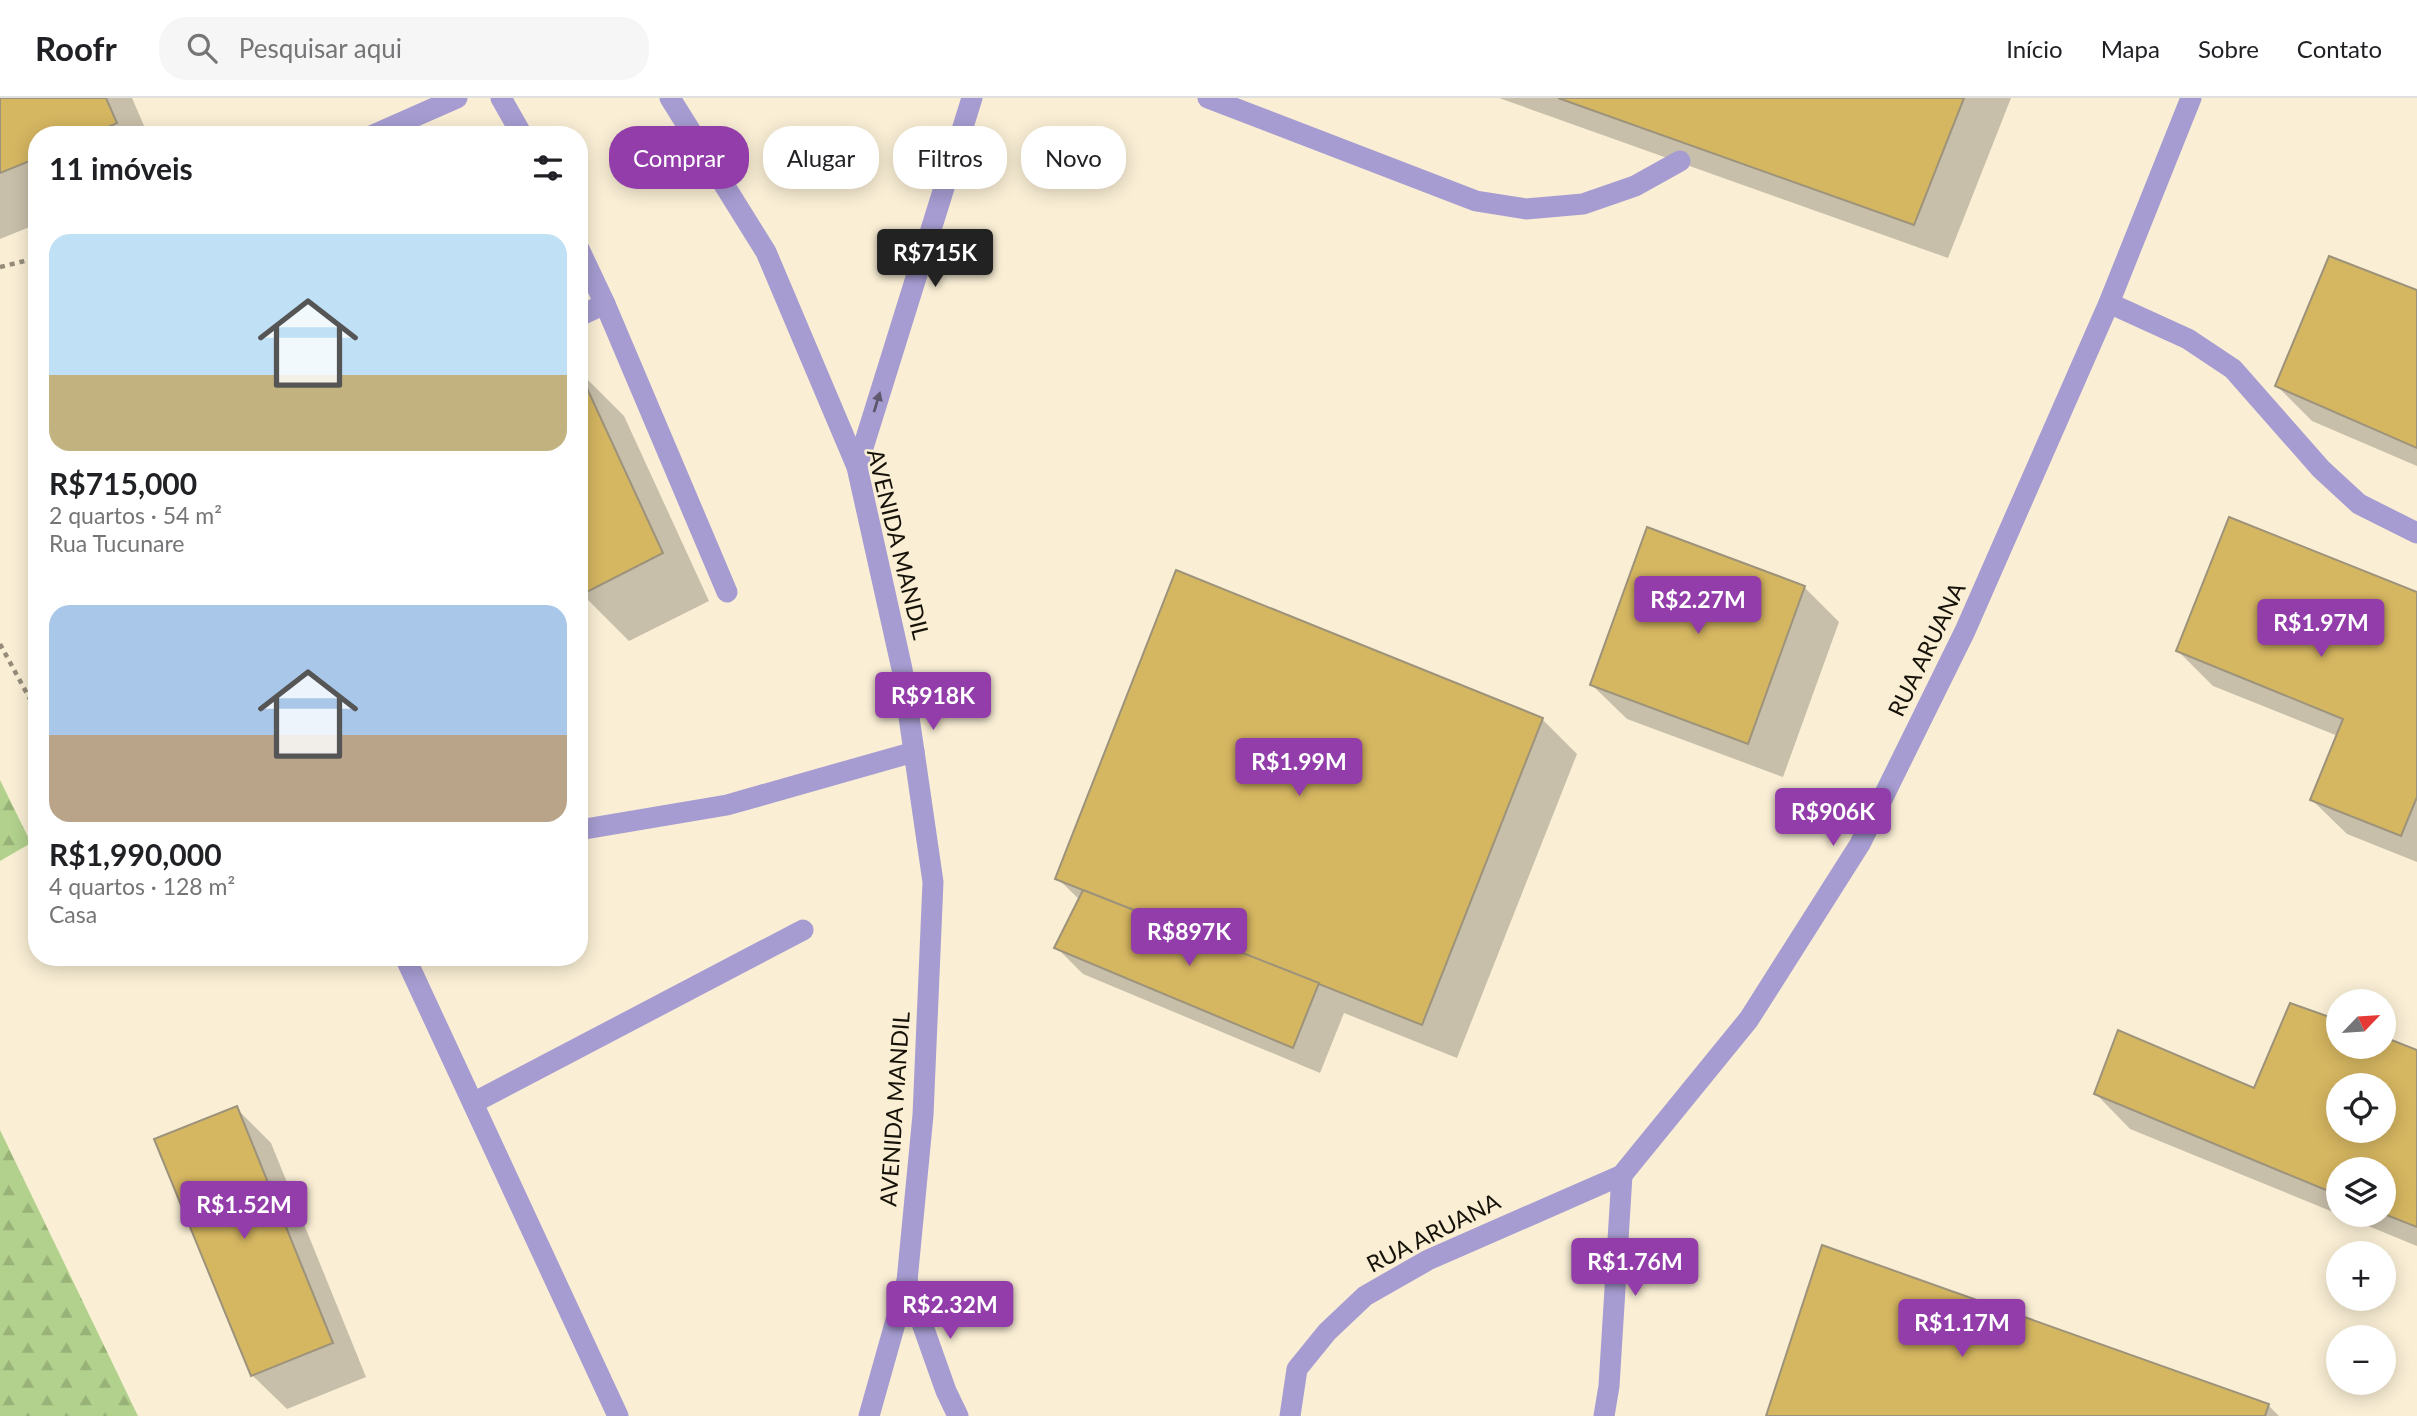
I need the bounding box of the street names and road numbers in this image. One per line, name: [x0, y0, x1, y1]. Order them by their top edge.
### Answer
street label: AVENIDA MANDIL: [862, 446, 936, 642]
street label: RUA ARUANA: [1881, 577, 1971, 721]
street label: AVENIDA MANDIL: [873, 1011, 915, 1207]
street label: RUA ARUANA: [1362, 1186, 1505, 1278]

